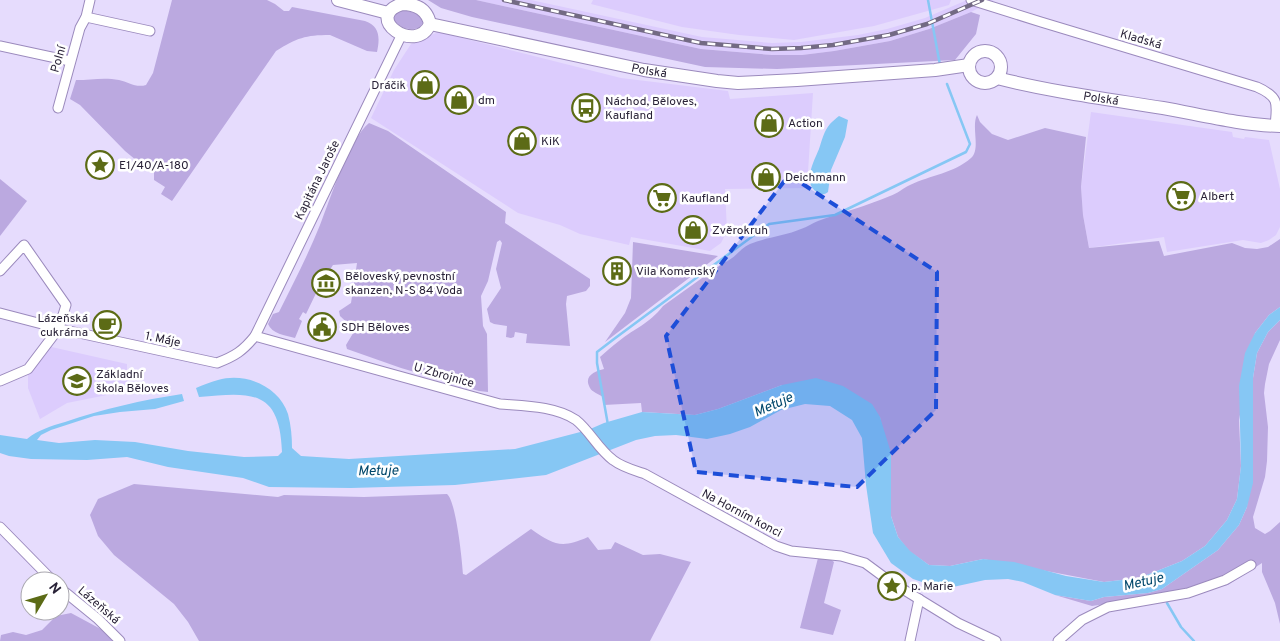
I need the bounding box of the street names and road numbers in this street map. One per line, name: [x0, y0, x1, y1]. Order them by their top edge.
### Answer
street label: Kladská: [1118, 26, 1163, 54]
street label: Polní: [48, 43, 71, 75]
street label: Polská: [630, 60, 668, 82]
street label: Polská: [1082, 89, 1120, 110]
street label: Kapitána Jaroše: [292, 138, 344, 223]
street label: 1. Máje: [144, 328, 182, 351]
street label: U Zbrojnice: [412, 360, 476, 392]
street label: Na Horním konci: [699, 486, 784, 542]
street label: Lázeňská: [74, 583, 123, 628]

